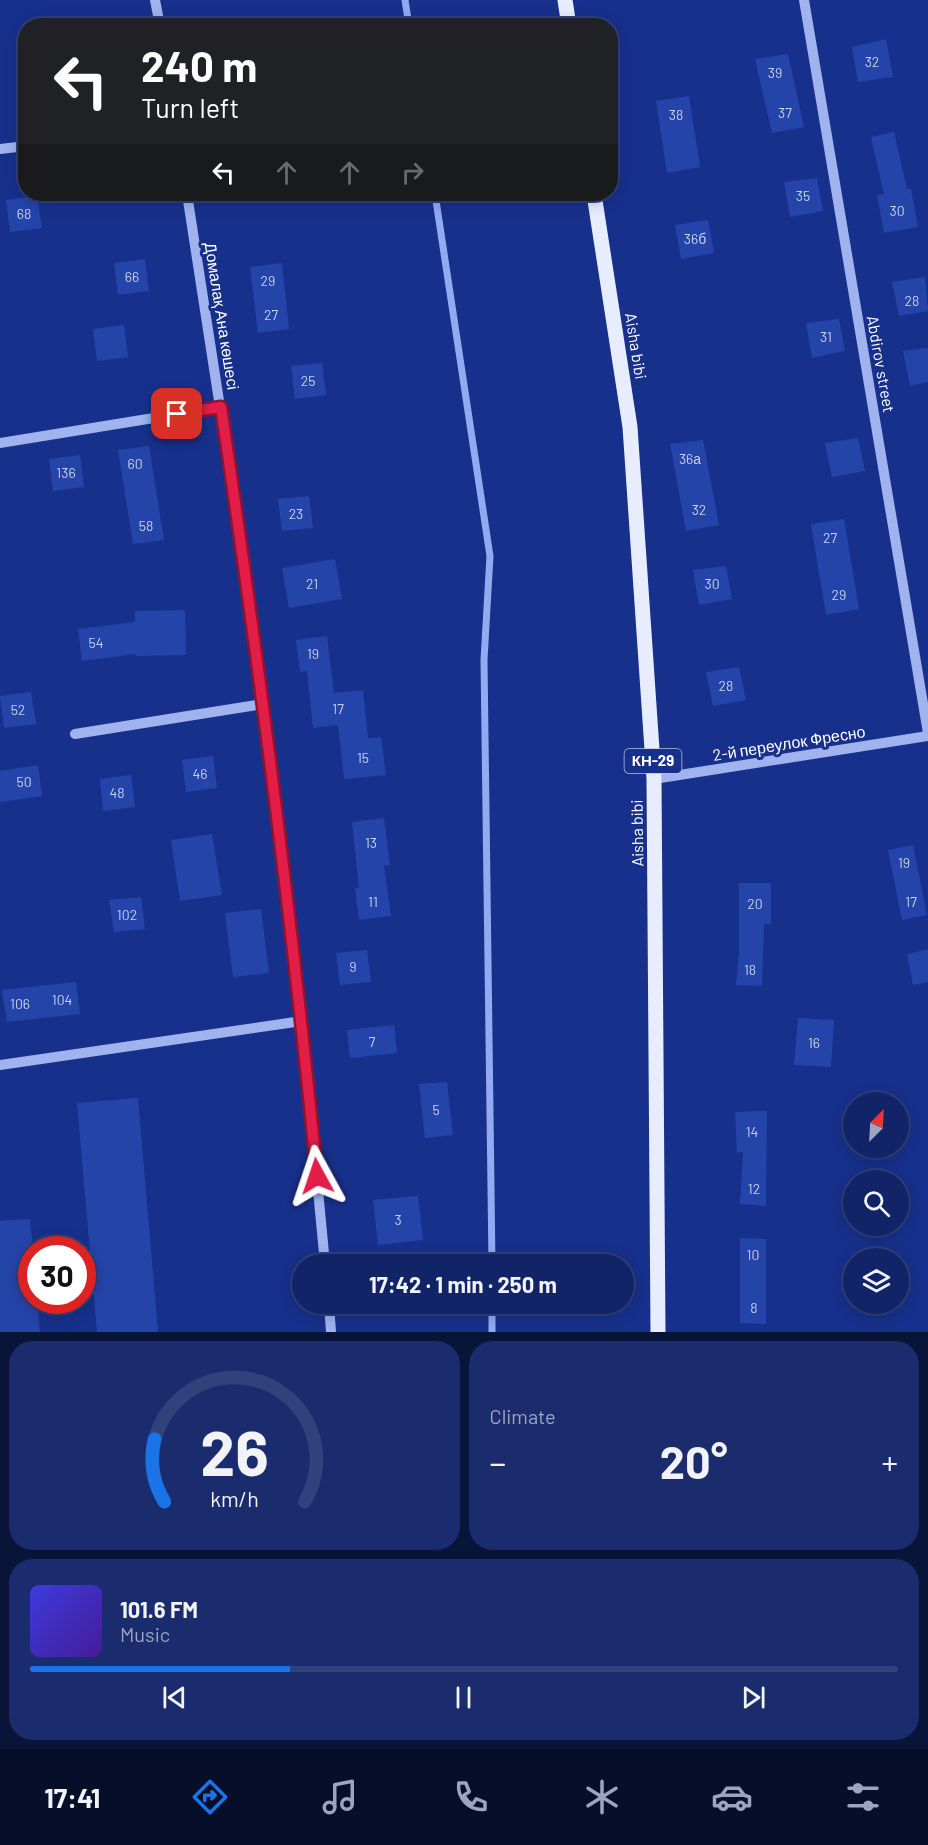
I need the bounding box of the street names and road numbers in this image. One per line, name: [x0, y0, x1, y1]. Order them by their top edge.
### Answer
street label: Домалақ Ана көшесі: [201, 241, 244, 391]
street label: Aisha bibi: [622, 311, 651, 381]
street label: Abdirov street: [864, 314, 899, 414]
street label: 2-й переулок Фресно: [711, 721, 867, 764]
road number: КН-29: [624, 749, 682, 773]
street label: Aisha bibi: [626, 799, 647, 867]

